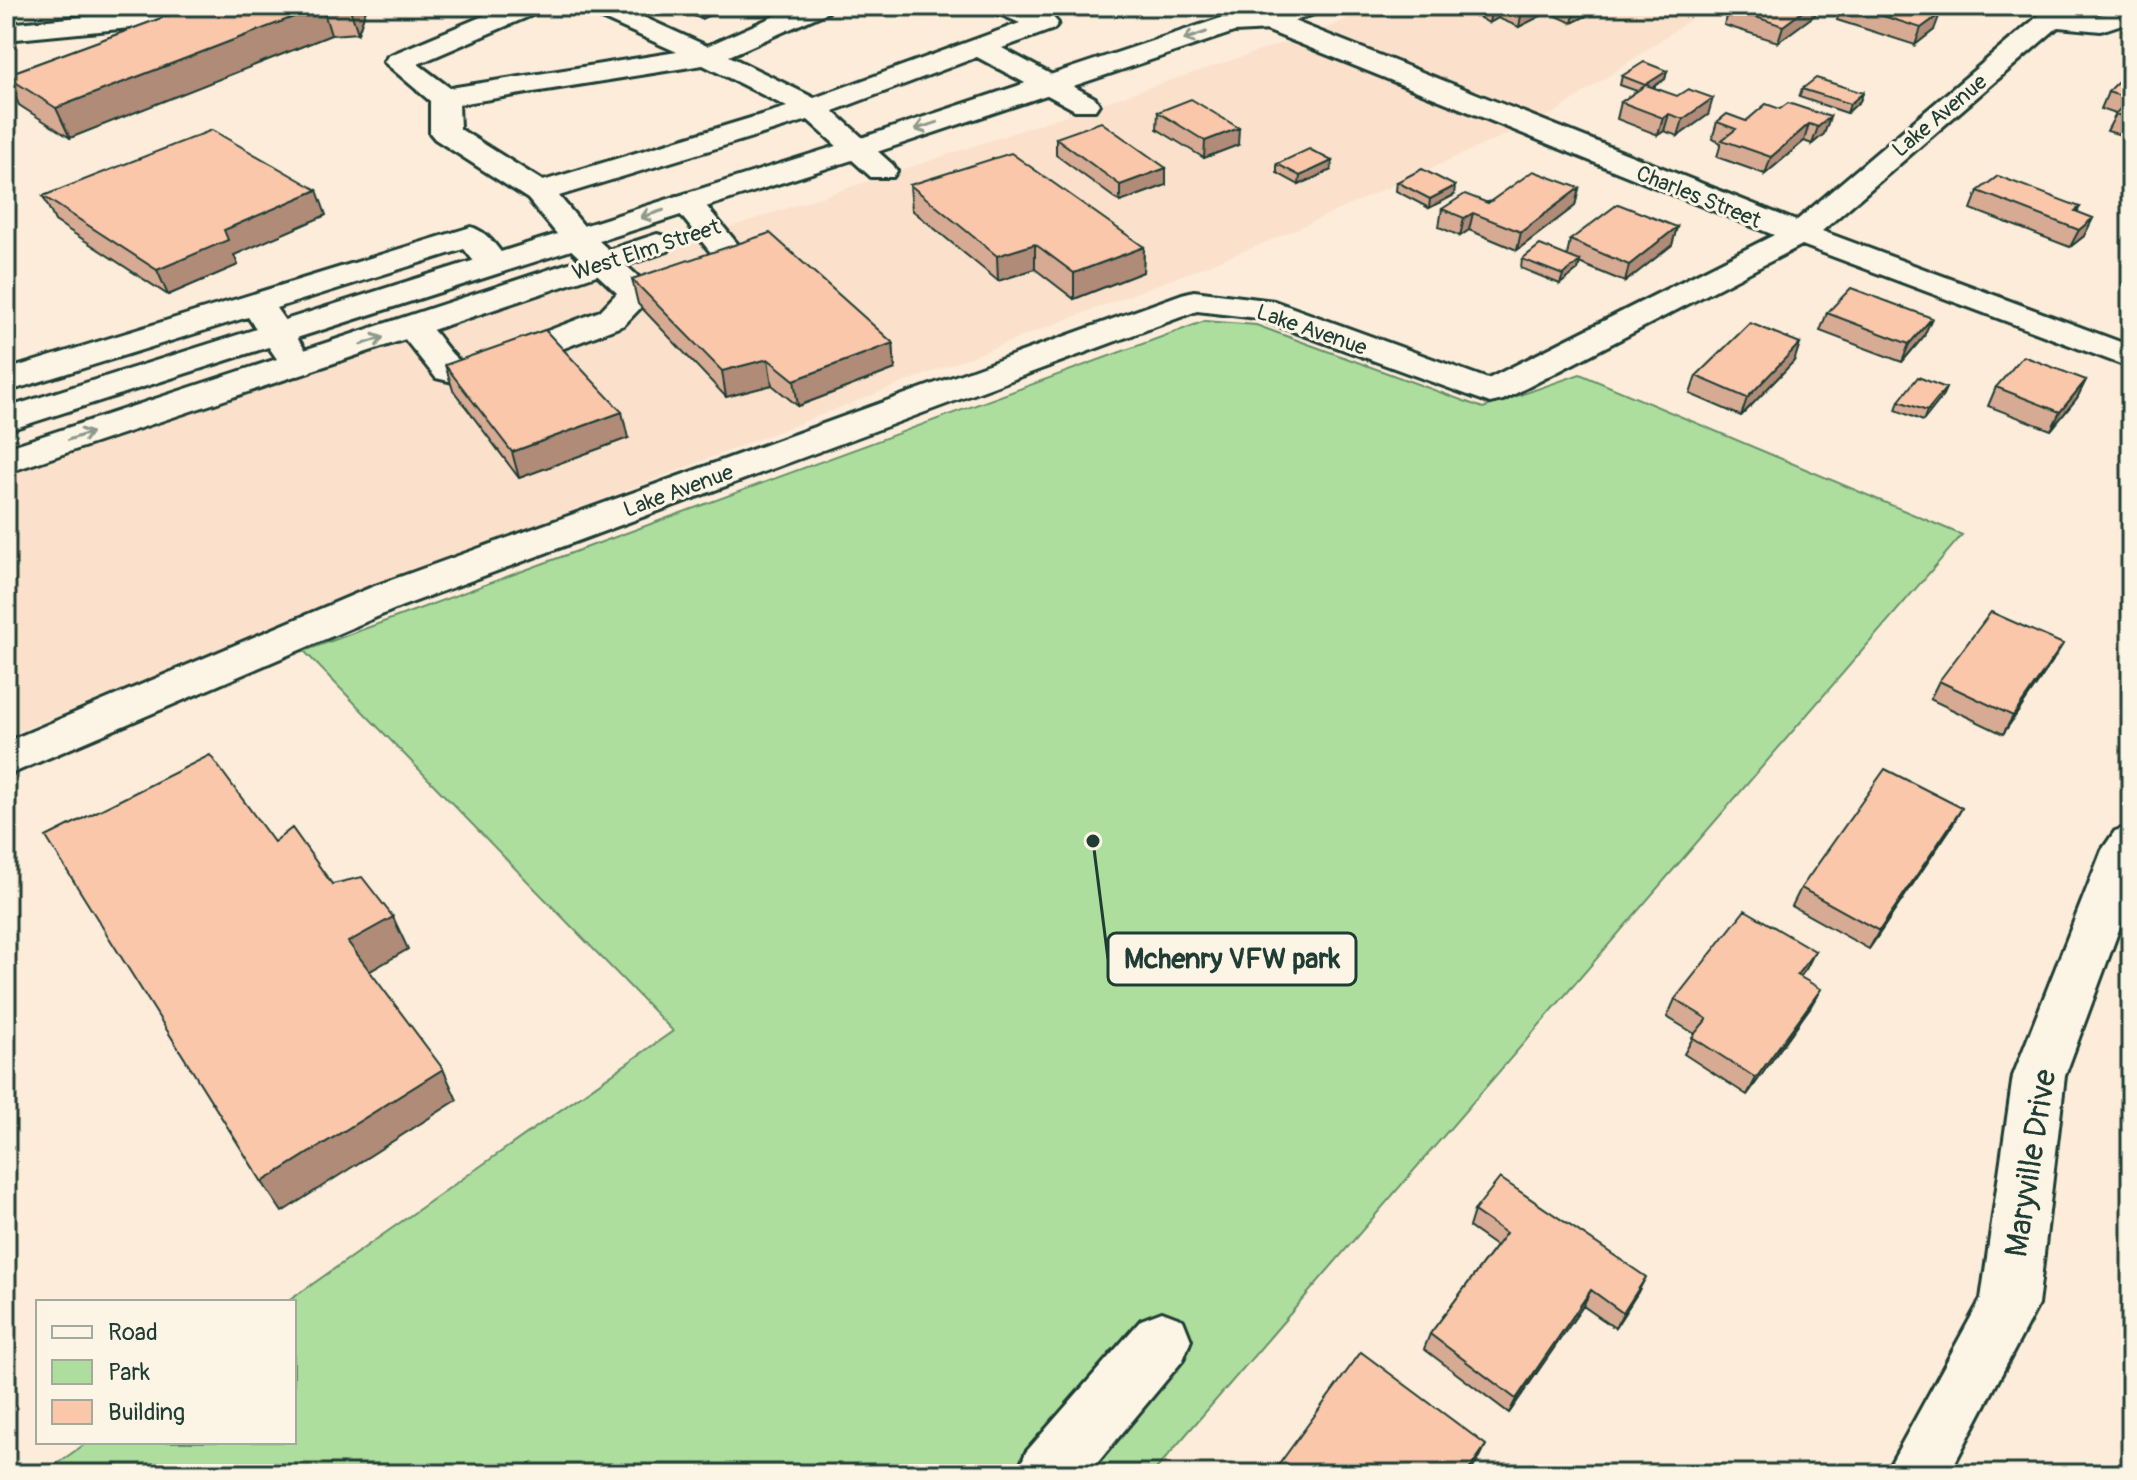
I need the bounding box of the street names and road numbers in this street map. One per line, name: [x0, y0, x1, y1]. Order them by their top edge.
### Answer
street label: Lake Avenue: [1887, 68, 1993, 163]
street label: Charles Street: [1632, 159, 1765, 235]
street label: West Elm Street: [569, 213, 724, 287]
street label: Lake Avenue: [1253, 298, 1371, 362]
street label: Lake Avenue: [619, 458, 737, 524]
street label: Maryville Drive: [1996, 1066, 2066, 1260]

